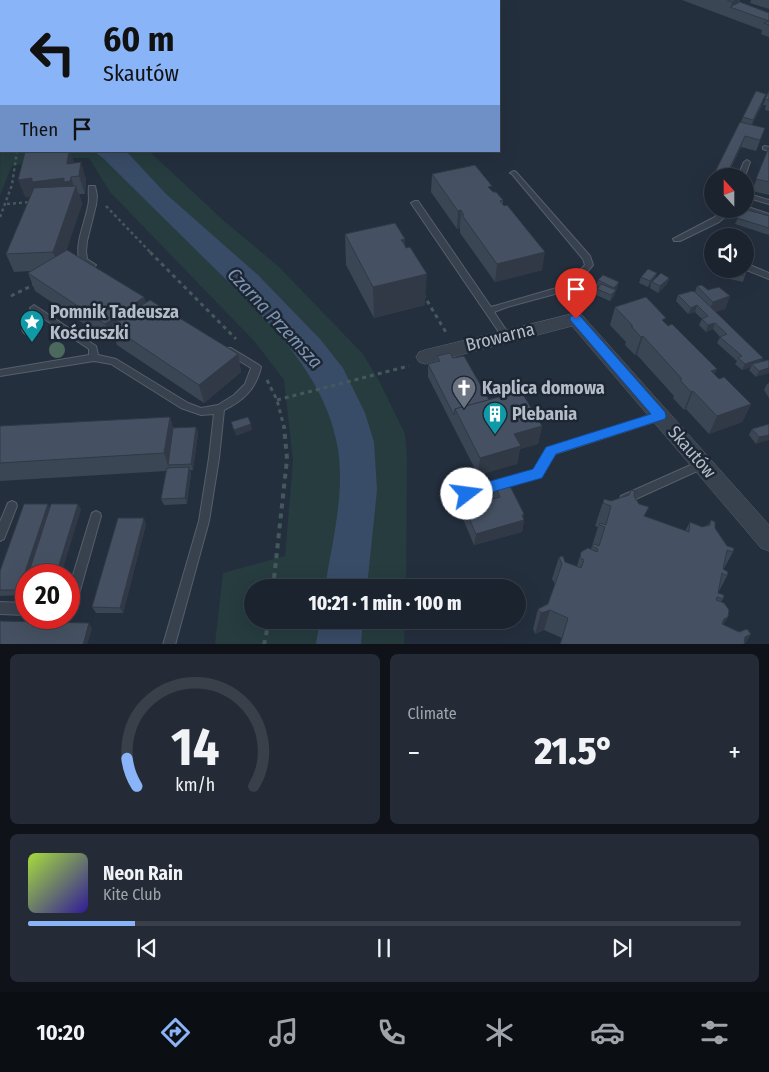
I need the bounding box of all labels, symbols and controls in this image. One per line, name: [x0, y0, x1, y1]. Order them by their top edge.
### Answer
text: 60 m: [103, 18, 174, 60]
icon: left: [20, 20, 85, 85]
text: Skautów: [103, 60, 179, 87]
icon: arrive: [68, 115, 96, 143]
text: Then: [20, 118, 58, 141]
north arrow: [704, 168, 754, 218]
map controls: [704, 168, 754, 278]
button: sound: [704, 228, 754, 278]
water label: Czarna Przemsza: [223, 263, 327, 373]
pin: [555, 268, 597, 319]
icon: arrive: [562, 275, 590, 303]
place label: Pomnik Tadeusza Kościuszki: [50, 301, 179, 344]
place icon: Pomnik Tadeusza Kościuszki: [19, 309, 45, 343]
street label: Browarna: [463, 318, 537, 356]
church icon: Kaplica domowa: [451, 375, 477, 409]
place label: Kaplica domowa: [482, 377, 605, 399]
building icon: Plebania: [482, 401, 508, 435]
place label: Plebania: [512, 403, 577, 425]
street label: Skautów: [663, 421, 721, 483]
position arrow: [440, 467, 492, 519]
speed limit sign: 20: [15, 564, 80, 629]
text: 10:21 · 1 min · 100 m: [309, 592, 461, 615]
text: Climate: [408, 704, 457, 723]
text: 14: [170, 716, 219, 779]
text: 21.5°: [535, 728, 614, 774]
text: −: [408, 736, 420, 769]
text: +: [728, 736, 741, 769]
text: km/h: [175, 774, 215, 796]
text: Neon Rain: [103, 862, 183, 885]
text: Kite Club: [103, 885, 161, 904]
icon: previous: [133, 934, 161, 962]
icon: pause: [370, 934, 398, 962]
icon: next: [608, 934, 636, 962]
icon: directions: [158, 1015, 193, 1050]
icon: music: [266, 1015, 301, 1050]
icon: phone: [374, 1015, 409, 1050]
icon: climate: [482, 1015, 517, 1050]
icon: car: [590, 1015, 625, 1050]
icon: filters: [697, 1015, 732, 1050]
text: 10:20: [36, 1019, 85, 1046]

